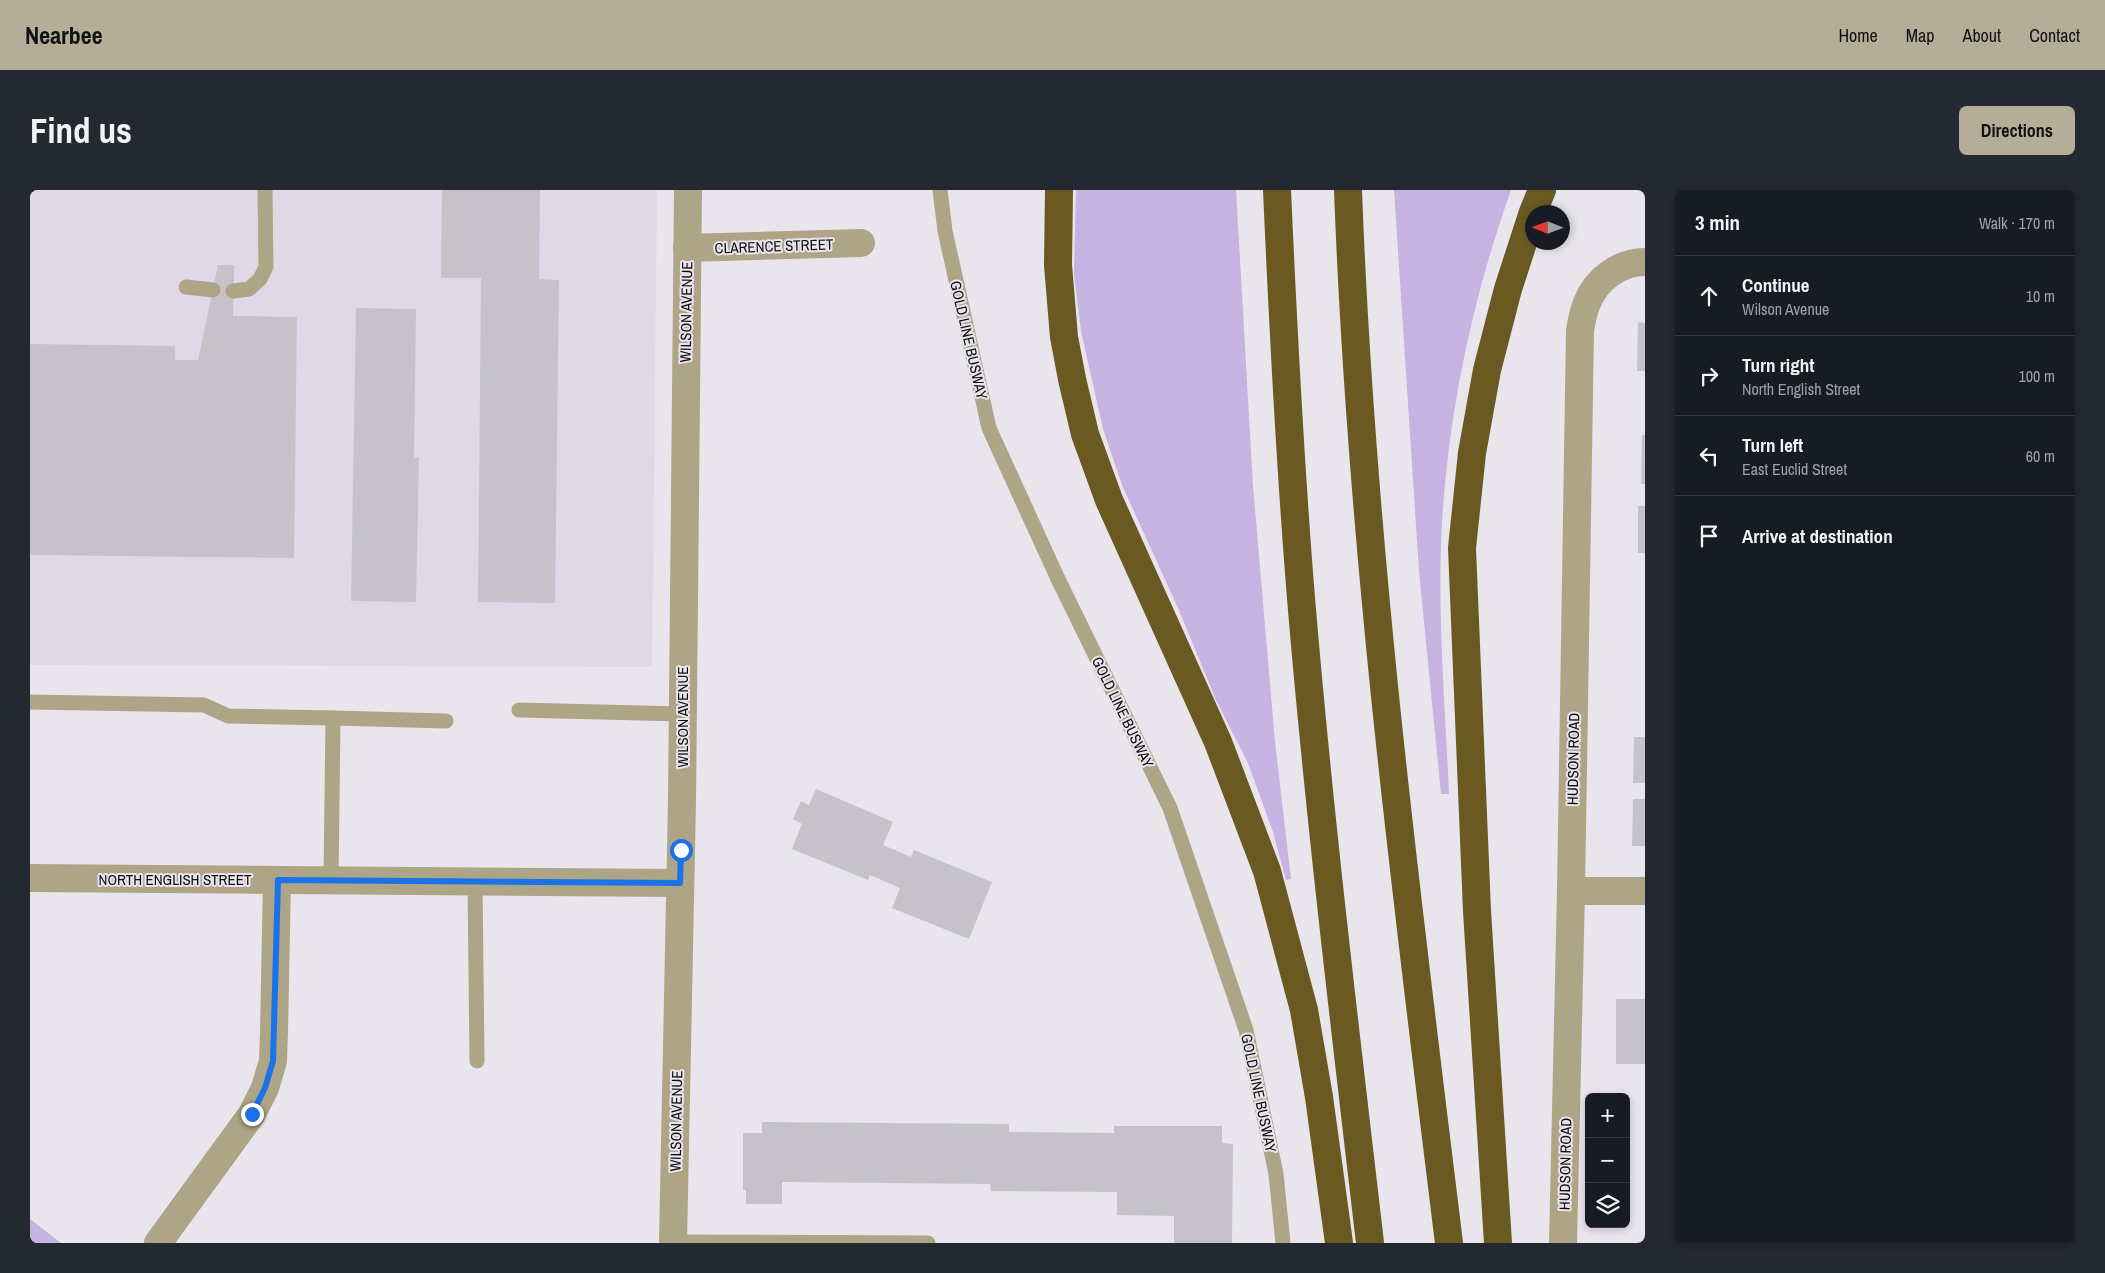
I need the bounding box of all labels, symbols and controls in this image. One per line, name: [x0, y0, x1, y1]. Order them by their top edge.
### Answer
text: Nearbee: [25, 19, 103, 51]
text: Home: [1838, 23, 1878, 48]
text: Map: [1906, 23, 1935, 48]
text: About: [1963, 23, 2001, 48]
text: Contact: [2029, 23, 2080, 48]
button: Directions: [1959, 106, 2075, 155]
text: Find us: [30, 107, 132, 154]
north arrow: [1525, 205, 1570, 250]
text: 3 min: [1695, 208, 1740, 237]
text: Walk · 170 m: [1979, 212, 2055, 234]
street label: CLARENCE STREET: [714, 233, 834, 259]
street label: WILSON AVENUE: [675, 261, 697, 363]
text: Continue: [1742, 272, 1810, 298]
street label: GOLD LINE BUSWAY: [945, 279, 993, 402]
icon: ahead: [1695, 282, 1723, 310]
text: 10 m: [2026, 285, 2055, 307]
text: Wilson Avenue: [1742, 298, 1829, 320]
text: Turn right: [1742, 352, 1814, 378]
icon: right: [1695, 362, 1723, 390]
text: 100 m: [2019, 365, 2055, 387]
text: North English Street: [1742, 378, 1860, 400]
text: Turn left: [1742, 432, 1803, 458]
icon: left: [1695, 442, 1723, 470]
text: 60 m: [2026, 445, 2055, 467]
text: East Euclid Street: [1742, 458, 1847, 480]
icon: arrive: [1695, 522, 1723, 550]
text: Arrive at destination: [1742, 523, 1893, 549]
street label: GOLD LINE BUSWAY: [1087, 653, 1159, 772]
street label: WILSON AVENUE: [672, 667, 693, 767]
street label: HUDSON ROAD: [1562, 713, 1584, 805]
route start: [670, 839, 693, 862]
street label: NORTH ENGLISH STREET: [99, 869, 252, 890]
street label: GOLD LINE BUSWAY: [1236, 1032, 1282, 1155]
street label: WILSON AVENUE: [665, 1070, 687, 1172]
map controls: [1585, 1093, 1630, 1228]
button: +: [1585, 1093, 1630, 1138]
route end: [241, 1103, 264, 1126]
street label: HUDSON ROAD: [1554, 1118, 1576, 1210]
button: −: [1585, 1138, 1630, 1183]
button: layers: [1585, 1183, 1630, 1228]

